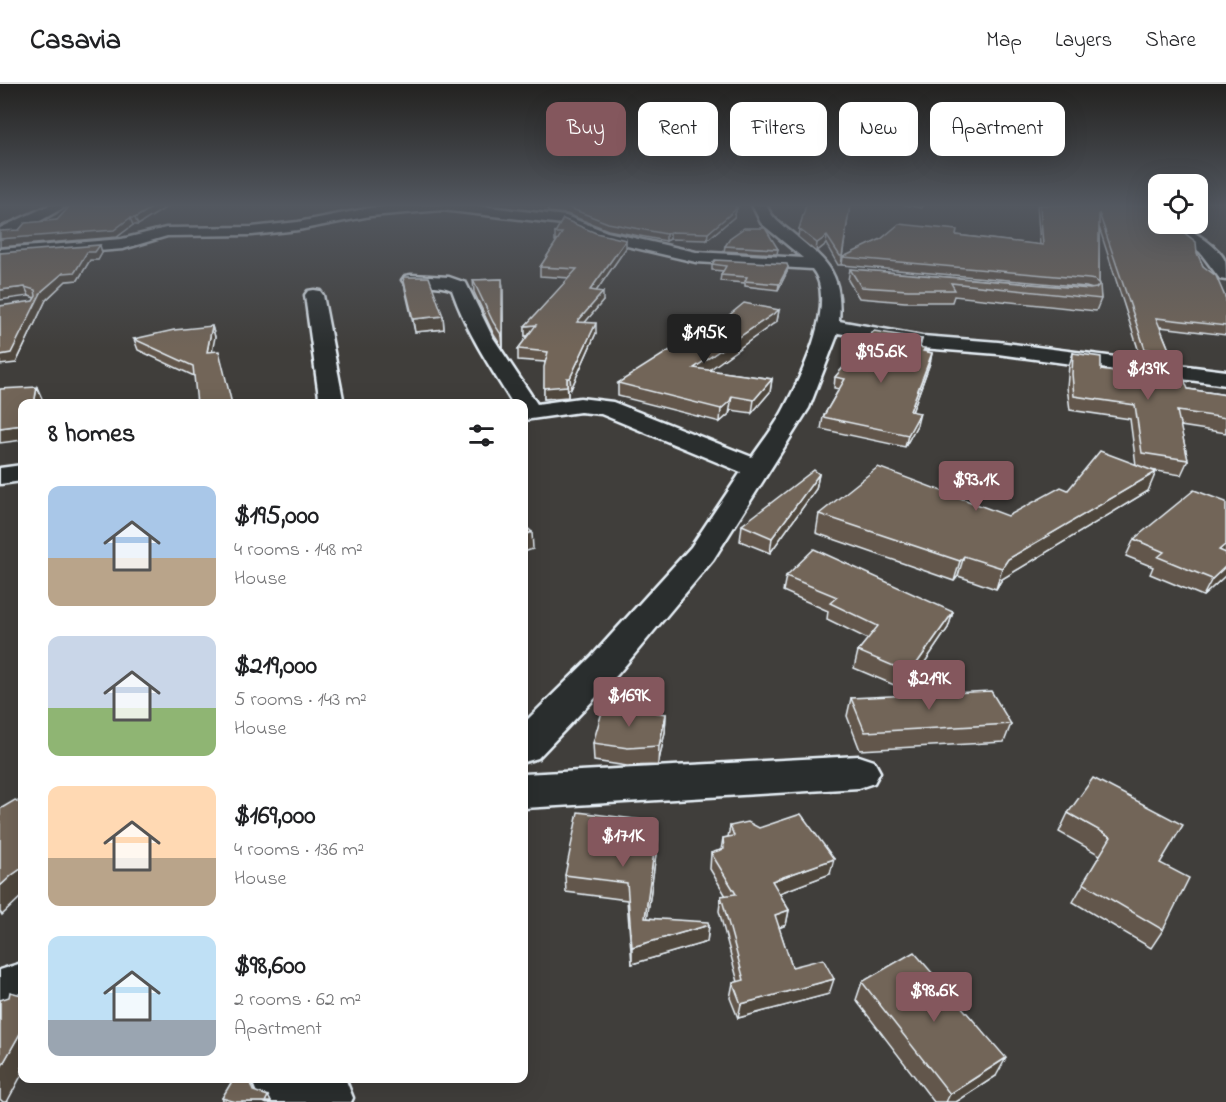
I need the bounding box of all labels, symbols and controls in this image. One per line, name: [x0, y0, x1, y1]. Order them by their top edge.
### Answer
text: Casavia: [30, 21, 121, 62]
text: Map: [986, 26, 1022, 56]
text: Layers: [1055, 26, 1112, 56]
text: Share: [1145, 26, 1196, 56]
chip: Buy: [546, 102, 626, 156]
chip: Rent: [638, 102, 718, 156]
chip: Filters: [730, 102, 827, 156]
chip: New: [839, 102, 918, 156]
chip: Apartment: [930, 102, 1065, 156]
map controls: [1148, 174, 1208, 234]
button: locate: [1148, 174, 1208, 234]
pin: $195K: [662, 314, 746, 365]
text: $195K: [681, 319, 727, 348]
pin: $95.6K: [832, 333, 930, 384]
text: $95.6K: [855, 338, 907, 367]
pin: $139K: [1106, 350, 1190, 401]
text: $139K: [1127, 355, 1169, 384]
text: 8 homes: [48, 416, 135, 454]
icon: filters: [465, 419, 498, 452]
pin: $93.1K: [927, 461, 1025, 512]
text: $93.1K: [953, 466, 999, 495]
text: $195,000: [234, 498, 319, 536]
icon: home: [96, 510, 168, 582]
text: 4 rooms · 148 m²: [234, 536, 363, 565]
text: House: [234, 565, 287, 594]
text: $219,000: [234, 648, 317, 686]
icon: home: [96, 660, 168, 732]
pin: $219K: [887, 660, 971, 711]
text: $219K: [907, 665, 951, 694]
pin: $169K: [587, 677, 671, 728]
text: $169K: [608, 682, 650, 711]
text: 5 rooms · 143 m²: [234, 686, 367, 715]
text: House: [234, 715, 287, 744]
text: $169,000: [234, 798, 315, 836]
icon: home: [96, 810, 168, 882]
pin: $171K: [581, 817, 665, 868]
text: $171K: [602, 822, 644, 851]
text: 4 rooms · 136 m²: [234, 836, 364, 865]
text: House: [234, 865, 287, 894]
text: $98,600: [234, 948, 306, 986]
icon: home: [96, 960, 168, 1032]
pin: $98.6K: [885, 972, 983, 1023]
text: $98.6K: [910, 977, 958, 1006]
text: 2 rooms · 62 m²: [234, 986, 361, 1015]
text: Apartment: [234, 1015, 322, 1044]

